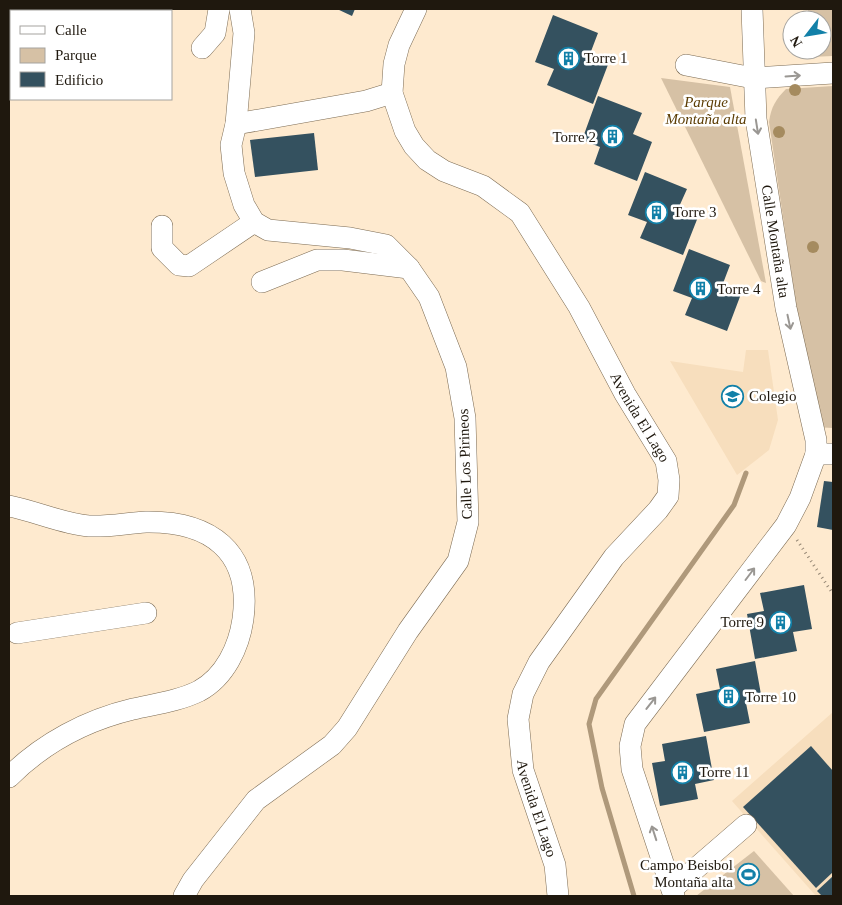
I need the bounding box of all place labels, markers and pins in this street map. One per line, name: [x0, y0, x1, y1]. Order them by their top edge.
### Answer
building icon: Torre 1: [556, 46, 580, 70]
place label: Torre 1: [584, 50, 628, 66]
building icon: Torre 2: [600, 125, 624, 149]
place label: Torre 2: [552, 129, 596, 145]
building icon: Torre 3: [645, 200, 669, 224]
place label: Torre 3: [673, 204, 717, 220]
building icon: Torre 4: [689, 277, 713, 301]
place label: Torre 4: [717, 281, 761, 297]
school or university icon: Colegio: [721, 384, 745, 408]
place label: Colegio: [749, 388, 797, 404]
building icon: Torre 9: [768, 610, 792, 634]
place label: Torre 9: [720, 614, 764, 630]
building icon: Torre 10: [717, 685, 741, 709]
place label: Torre 10: [745, 689, 796, 705]
building icon: Torre 11: [671, 760, 695, 784]
place label: Torre 11: [699, 764, 749, 780]
place label: Campo Beisbol Montaña alta: [640, 857, 733, 890]
sports icon: Campo Beisbol Montaña alta: [737, 862, 761, 886]

